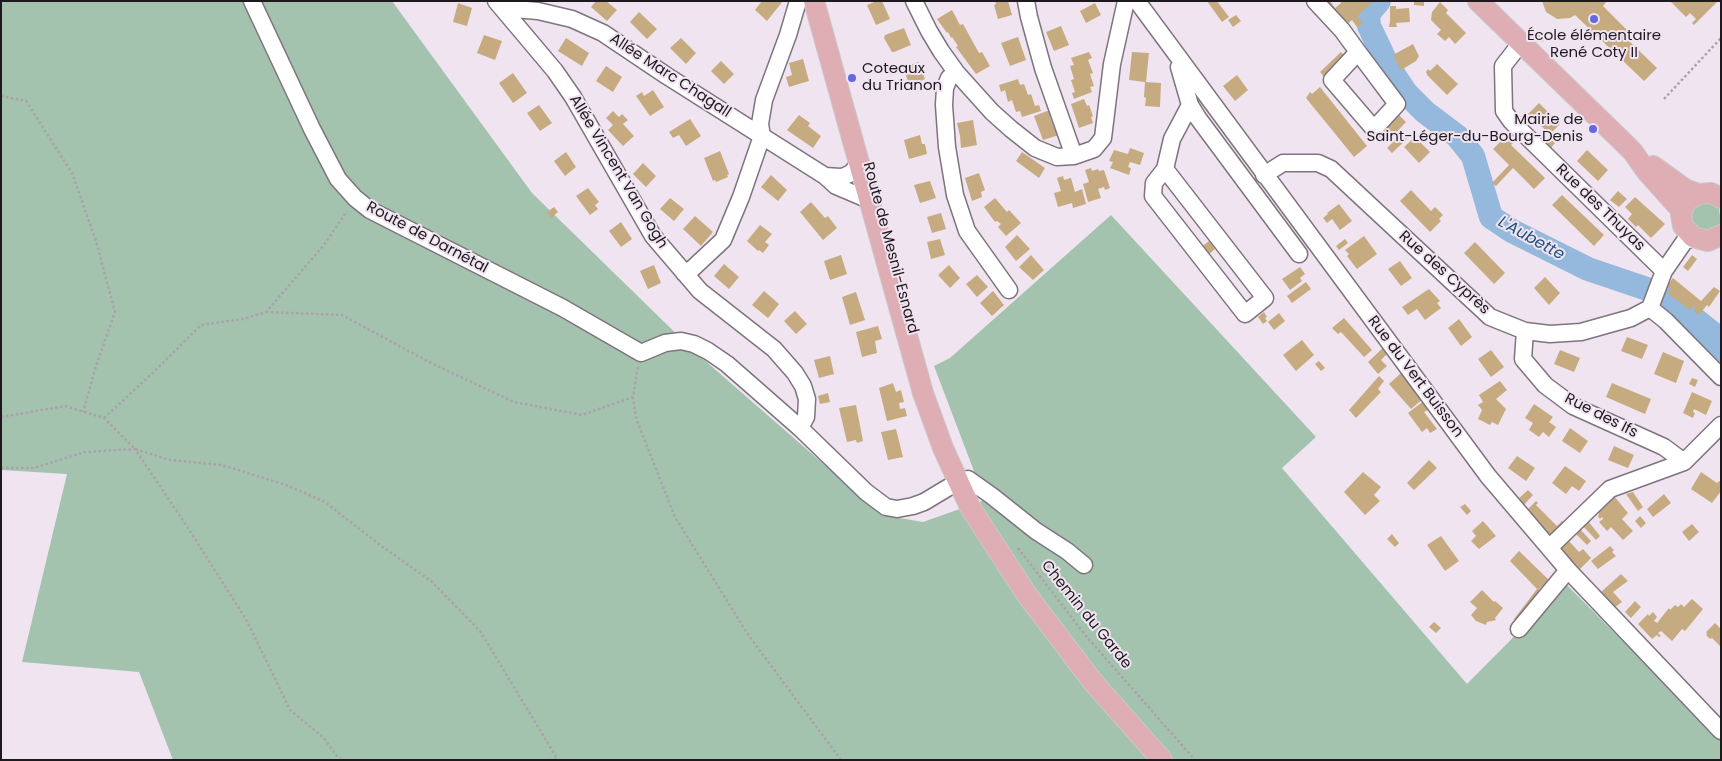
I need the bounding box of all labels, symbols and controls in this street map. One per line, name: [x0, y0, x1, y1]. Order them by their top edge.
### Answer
marker: École élémentaire René Coty II: [1588, 13, 1600, 25]
place label: École élémentaire René Coty II: [1527, 27, 1661, 62]
street label: Allée Marc Chagall: [606, 30, 734, 122]
place label: Coteaux du Trianon: [862, 60, 942, 95]
marker: Coteaux du Trianon: [846, 72, 858, 84]
street label: Allée Vincent Van Gogh: [565, 92, 671, 252]
place label: Mairie de Saint-Léger-du-Bourg-Denis: [1367, 111, 1583, 146]
marker: Mairie de Saint-Léger-du-Bourg-Denis: [1587, 123, 1599, 135]
street label: Route de Mesnil-Esnard: [858, 160, 922, 336]
street label: Rue des Thuyas: [1552, 161, 1648, 255]
street label: Route de Darnétal: [363, 198, 491, 278]
water label: L'Aubette: [1495, 213, 1567, 265]
street label: Rue des Cyprès: [1395, 227, 1493, 319]
street label: Rue du Vert Buisson: [1363, 313, 1467, 441]
street label: Rue des Ifs: [1561, 390, 1641, 442]
street label: Chemin du Garde: [1037, 557, 1135, 673]

